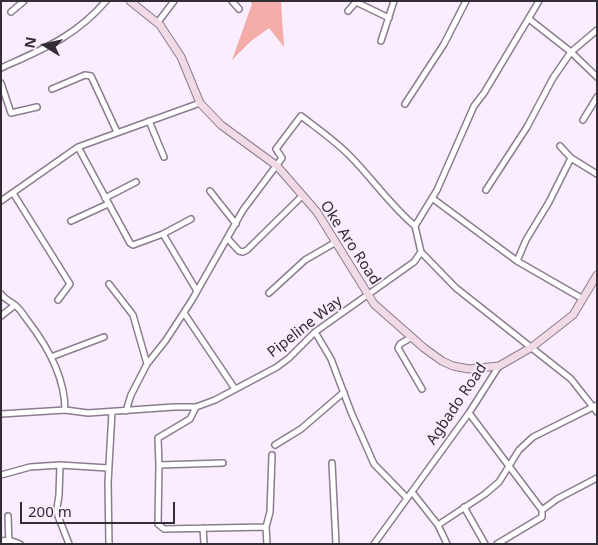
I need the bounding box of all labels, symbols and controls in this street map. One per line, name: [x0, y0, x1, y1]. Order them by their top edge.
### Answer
north arrow: [20, 20, 70, 70]
text: N: [19, 35, 40, 50]
street label: Oke Aro Road: [316, 198, 384, 288]
street label: Pipeline Way: [264, 292, 346, 362]
street label: Agbado Road: [423, 360, 491, 448]
scale bar: [22, 492, 178, 524]
text: 200 m: [28, 501, 72, 521]

